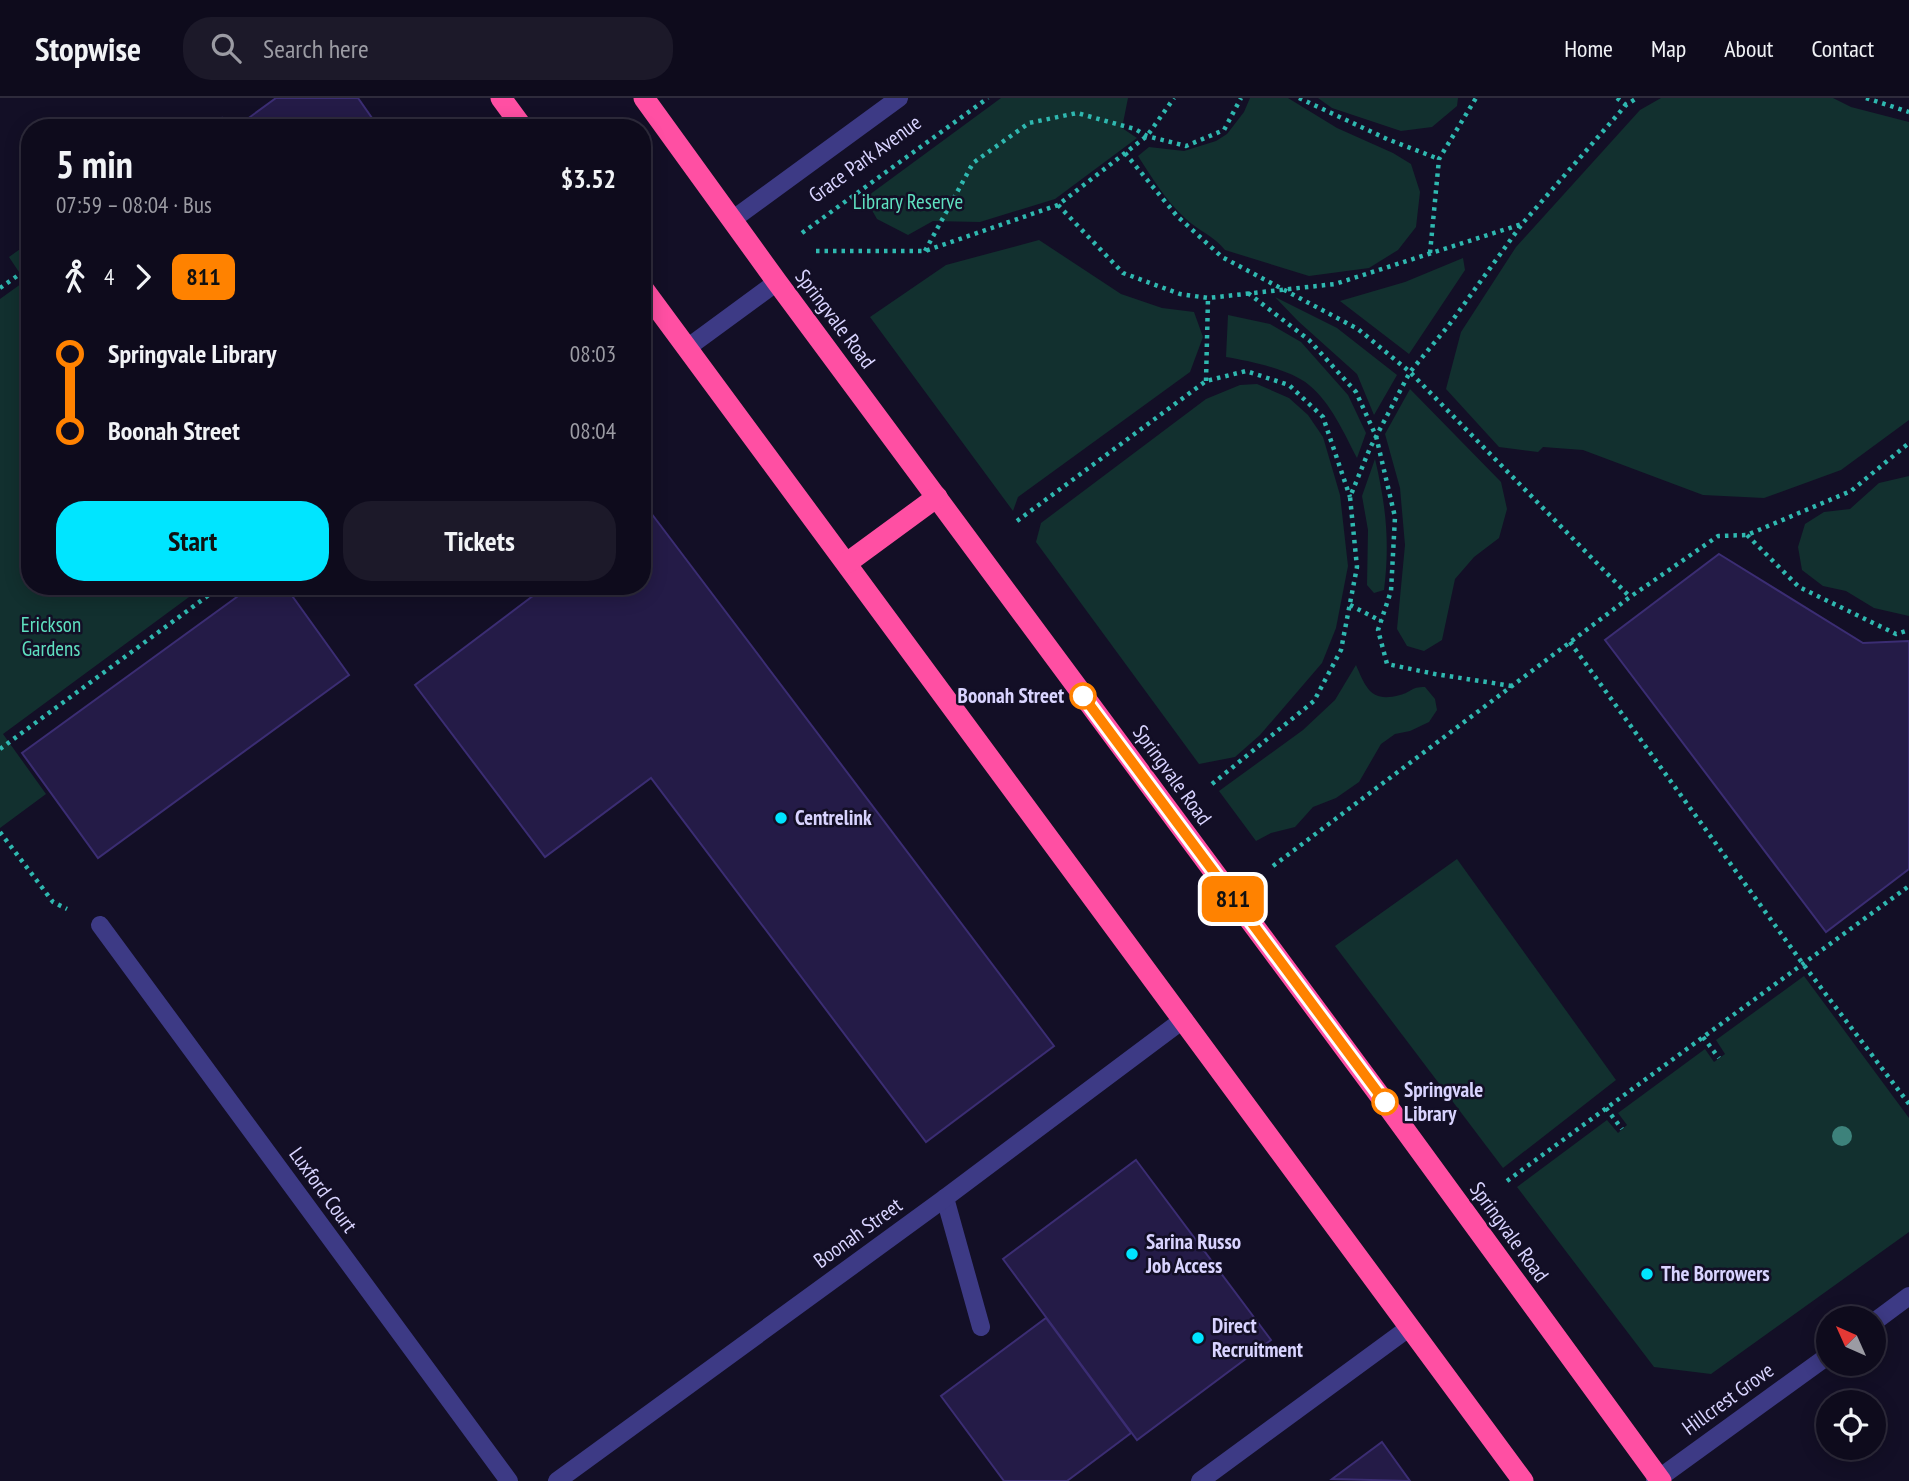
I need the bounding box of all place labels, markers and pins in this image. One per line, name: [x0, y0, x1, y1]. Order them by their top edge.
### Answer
place label: Boonah Street: [958, 682, 1064, 709]
marker: Boonah Street: [1070, 683, 1096, 709]
place label: Centrelink: [795, 804, 872, 831]
marker: Centrelink: [773, 810, 789, 826]
place label: Springvale Library: [1404, 1076, 1483, 1127]
marker: Springvale Library: [1372, 1089, 1398, 1115]
place label: Sarina Russo Job Access: [1145, 1228, 1241, 1279]
marker: Sarina Russo Job Access: [1124, 1246, 1140, 1262]
place label: The Borrowers: [1661, 1260, 1770, 1287]
marker: The Borrowers: [1639, 1266, 1655, 1282]
place label: Direct Recruitment: [1212, 1312, 1303, 1363]
marker: Direct Recruitment: [1190, 1330, 1206, 1346]

